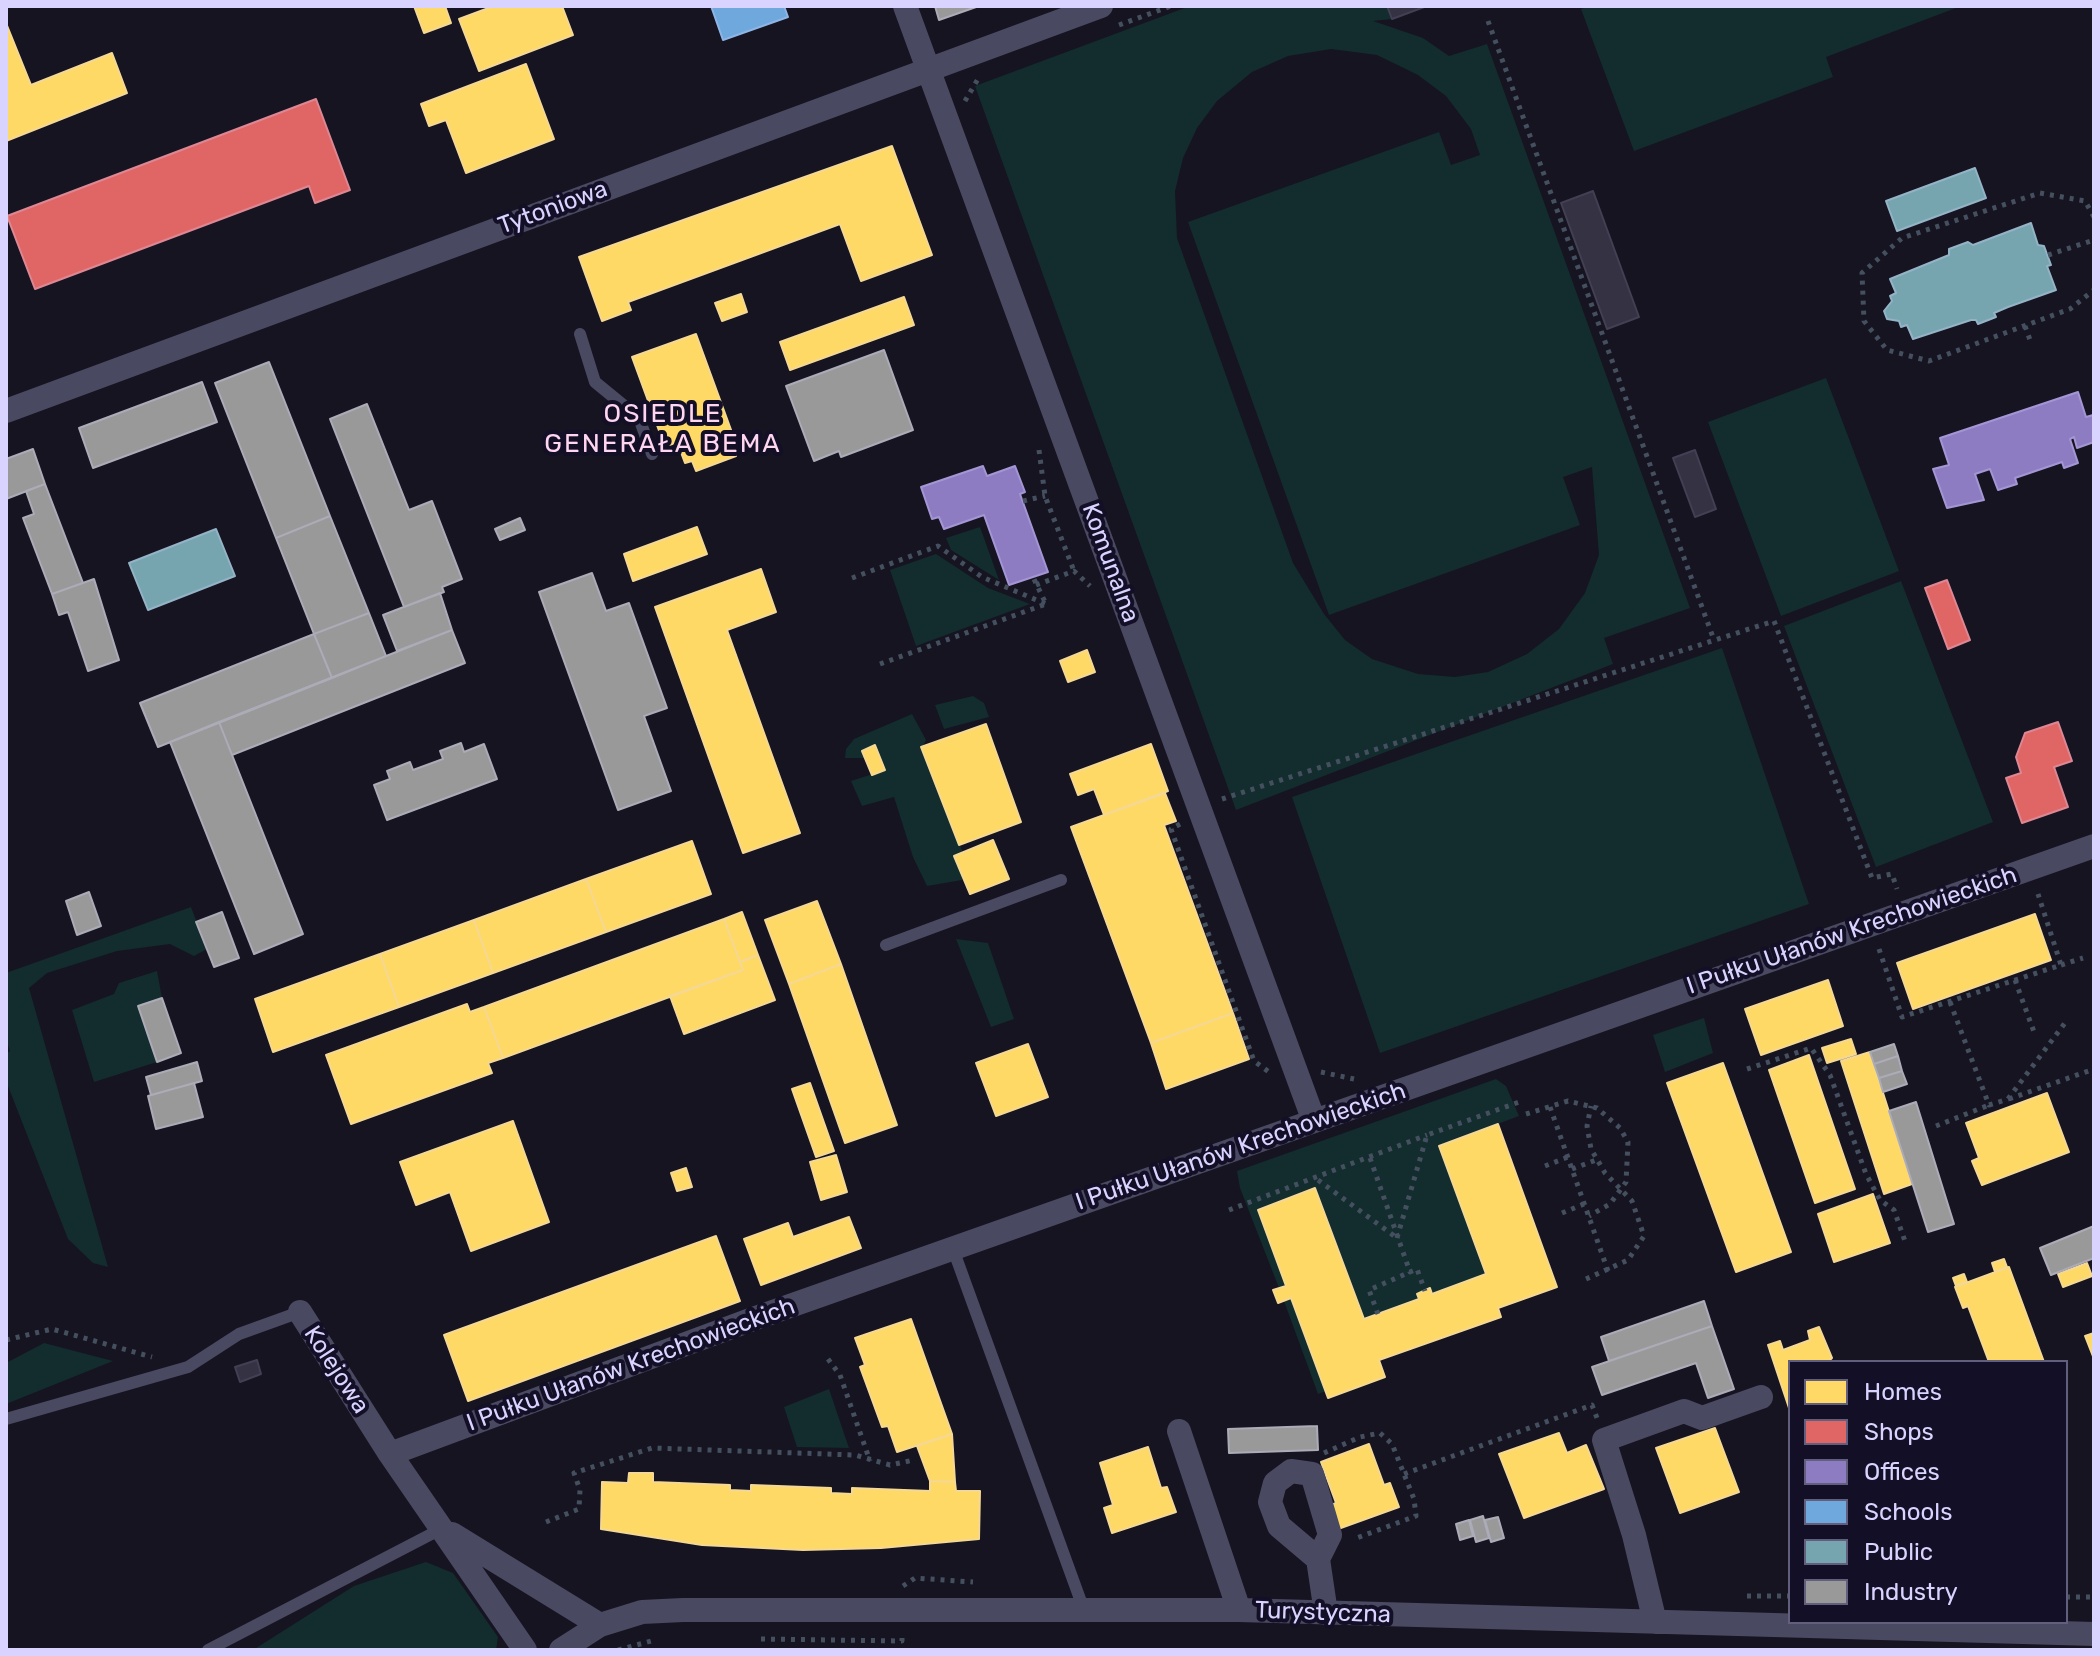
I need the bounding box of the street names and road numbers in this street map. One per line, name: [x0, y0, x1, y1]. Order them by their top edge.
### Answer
street label: Tytoniowa: [494, 175, 612, 241]
street label: Komunalna: [1075, 499, 1145, 627]
street label: I Pułku Ułanów Krechowieckich: [1683, 861, 2021, 1001]
street label: I Pułku Ułanów Krechowieckich: [1072, 1077, 1410, 1217]
street label: I Pułku Ułanów Krechowieckich: [463, 1292, 799, 1438]
street label: Kolejowa: [297, 1321, 375, 1419]
street label: Turystyczna: [1254, 1596, 1392, 1630]

